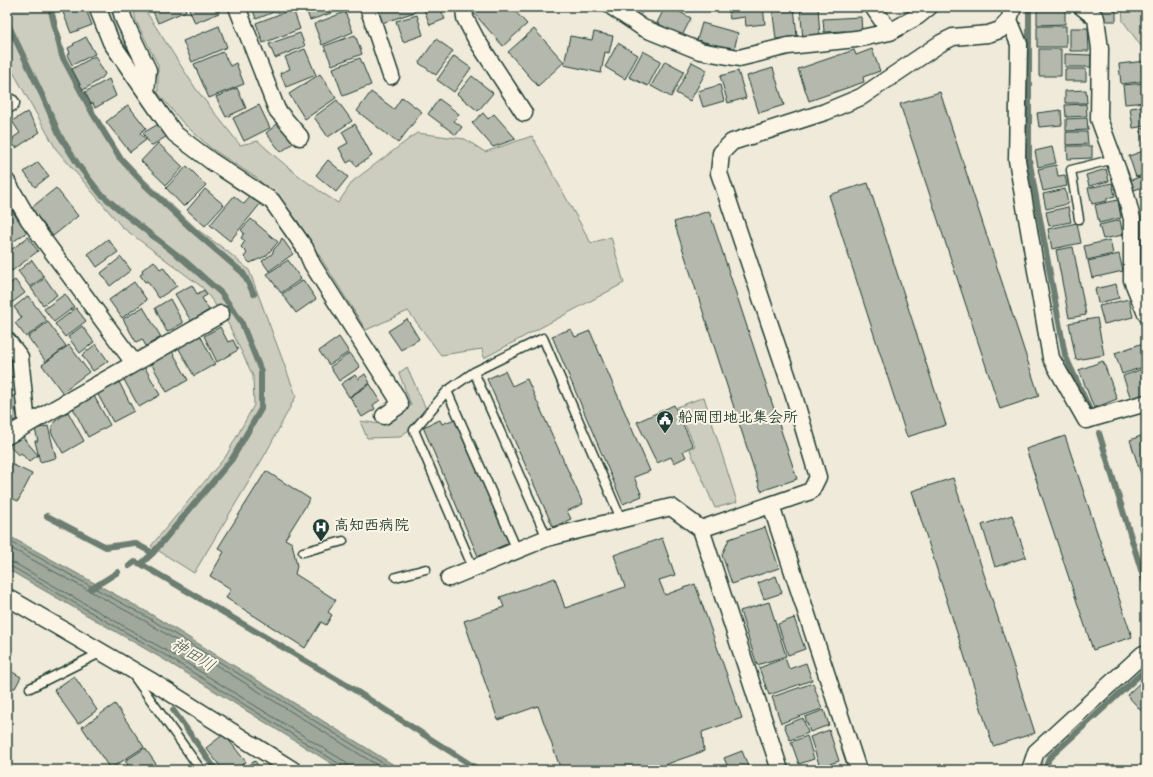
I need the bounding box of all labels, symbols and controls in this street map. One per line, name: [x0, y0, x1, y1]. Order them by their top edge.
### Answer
public building icon: 船岡団地北集会所: [655, 409, 675, 434]
place label: 船岡団地北集会所: [678, 409, 798, 428]
hospital icon: 高知西病院: [311, 517, 331, 542]
place label: 高知西病院: [334, 517, 409, 536]
water label: 神田川: [167, 635, 218, 678]

